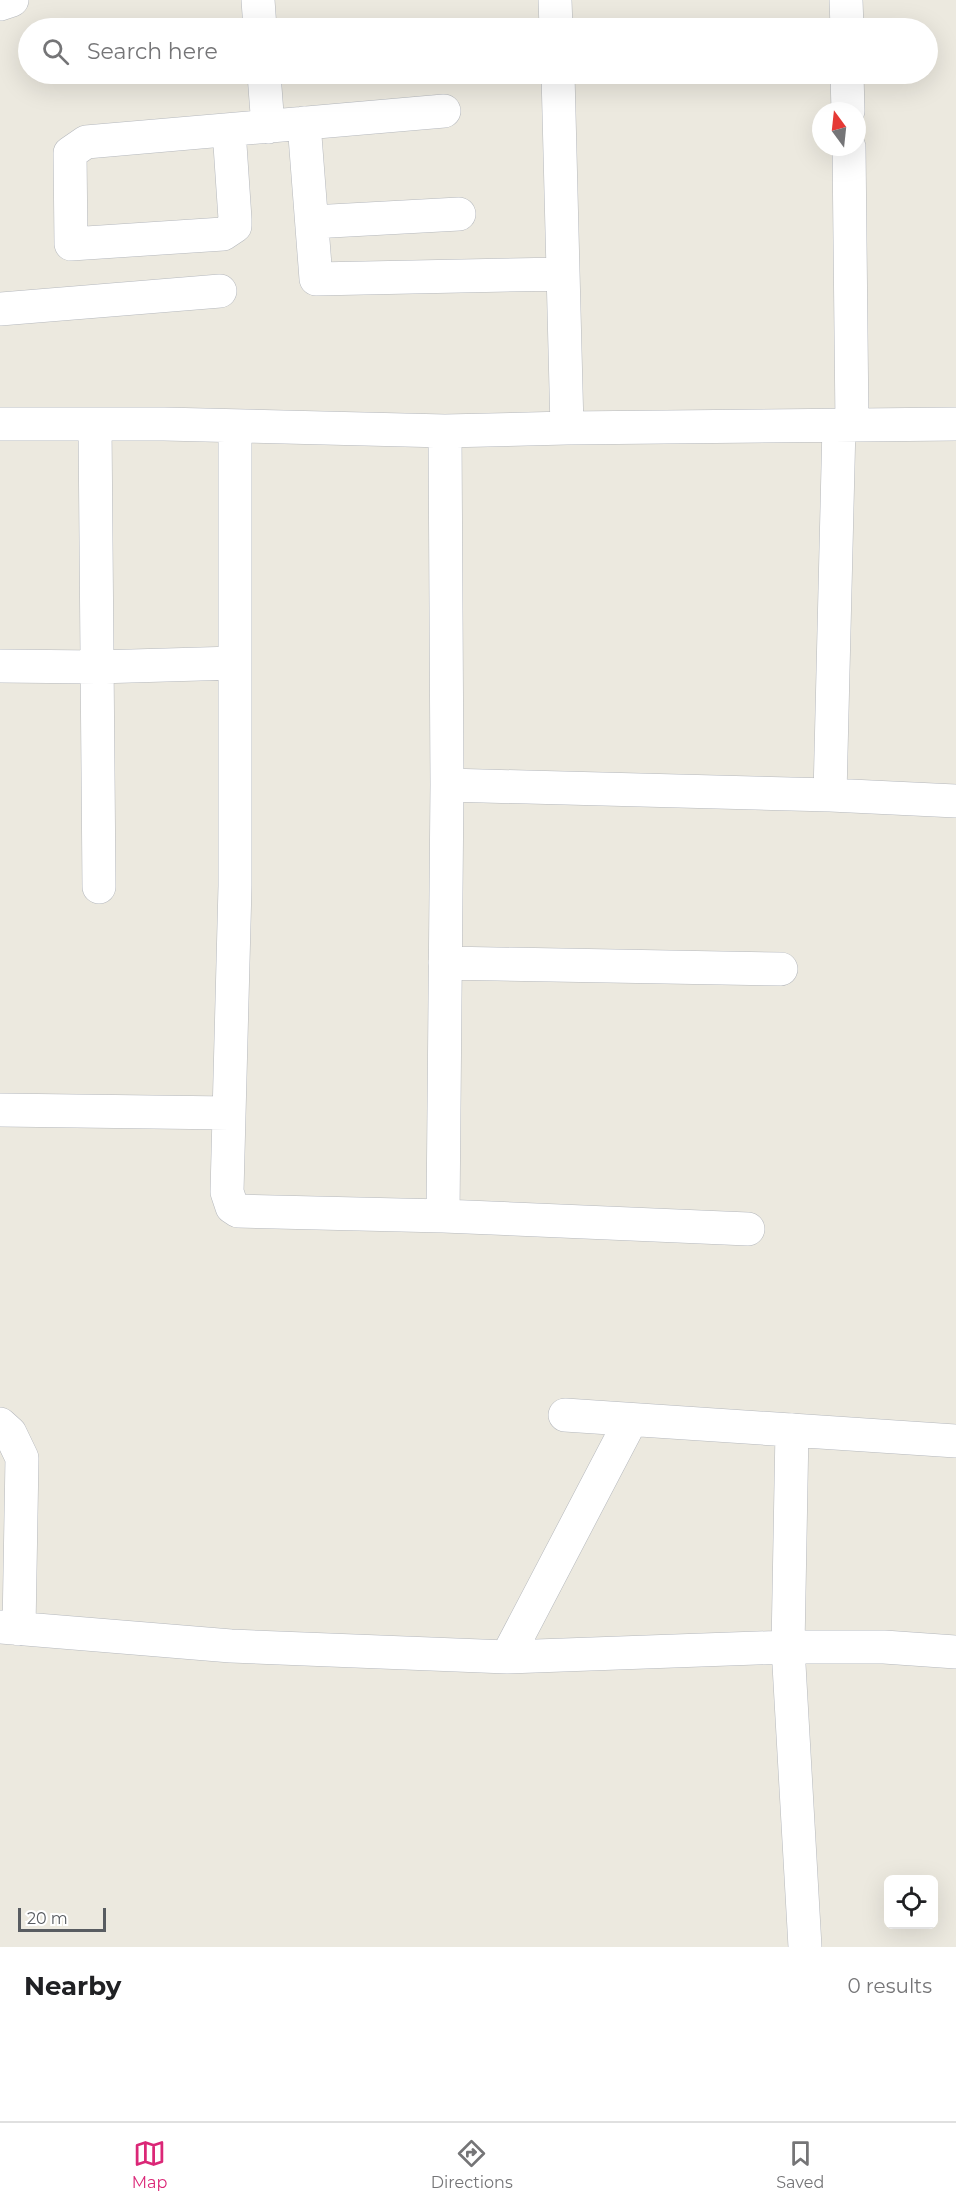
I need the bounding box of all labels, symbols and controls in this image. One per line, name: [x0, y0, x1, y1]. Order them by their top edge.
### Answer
search box: [18, 18, 938, 84]
icon: search: [39, 35, 72, 68]
text: Search here: [87, 38, 218, 65]
north arrow: [812, 102, 866, 156]
map controls: [884, 1875, 938, 1929]
button: locate: [884, 1875, 938, 1929]
scale bar: [18, 1905, 106, 1932]
text: 20 m: [27, 1909, 68, 1928]
text: Nearby: [24, 1970, 121, 2002]
text: 0 results: [847, 1974, 932, 1998]
tab: Map: [132, 2137, 167, 2192]
tab: Directions: [431, 2137, 513, 2192]
tab: Saved: [776, 2137, 824, 2192]

